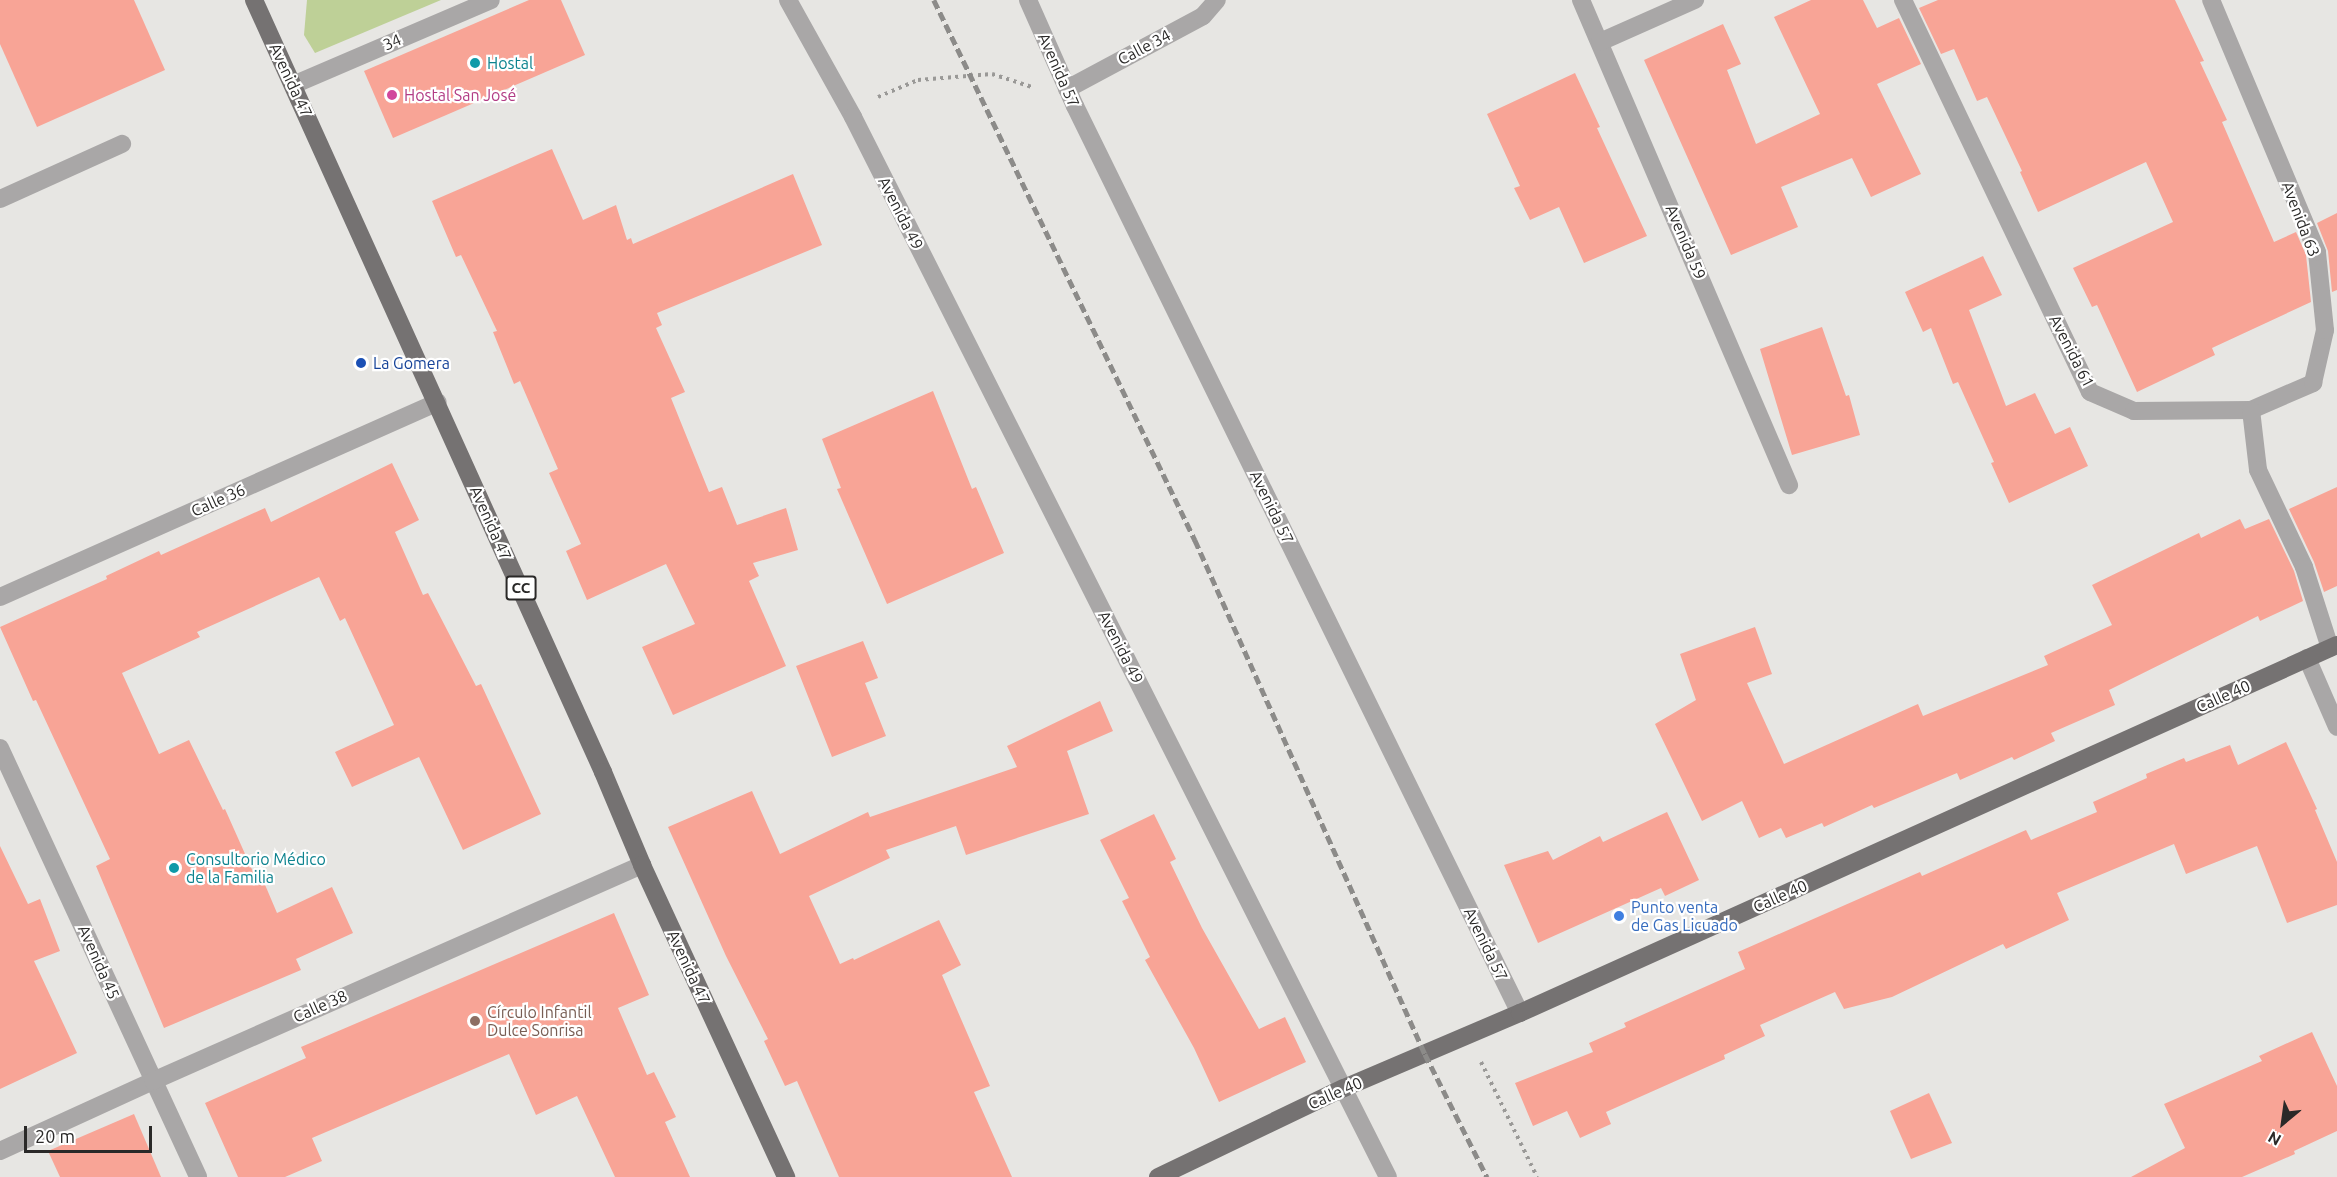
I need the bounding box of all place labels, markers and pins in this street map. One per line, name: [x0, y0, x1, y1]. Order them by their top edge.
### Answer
place label: Hostal: [487, 53, 533, 73]
marker: Hostal: [468, 56, 482, 70]
place label: Hostal San José: [404, 85, 516, 105]
marker: Hostal San José: [385, 88, 399, 102]
place label: La Gomera: [373, 353, 450, 373]
marker: La Gomera: [354, 356, 368, 370]
place label: Consultorio Médico de la Familia: [186, 849, 326, 887]
marker: Consultorio Médico de la Familia: [167, 861, 181, 875]
place label: Punto venta de Gas Licuado: [1631, 897, 1738, 935]
marker: Punto venta de Gas Licuado: [1612, 909, 1626, 923]
place label: Círculo Infantil Dulce Sonrisa: [487, 1002, 592, 1040]
marker: Círculo Infantil Dulce Sonrisa: [468, 1014, 482, 1028]

